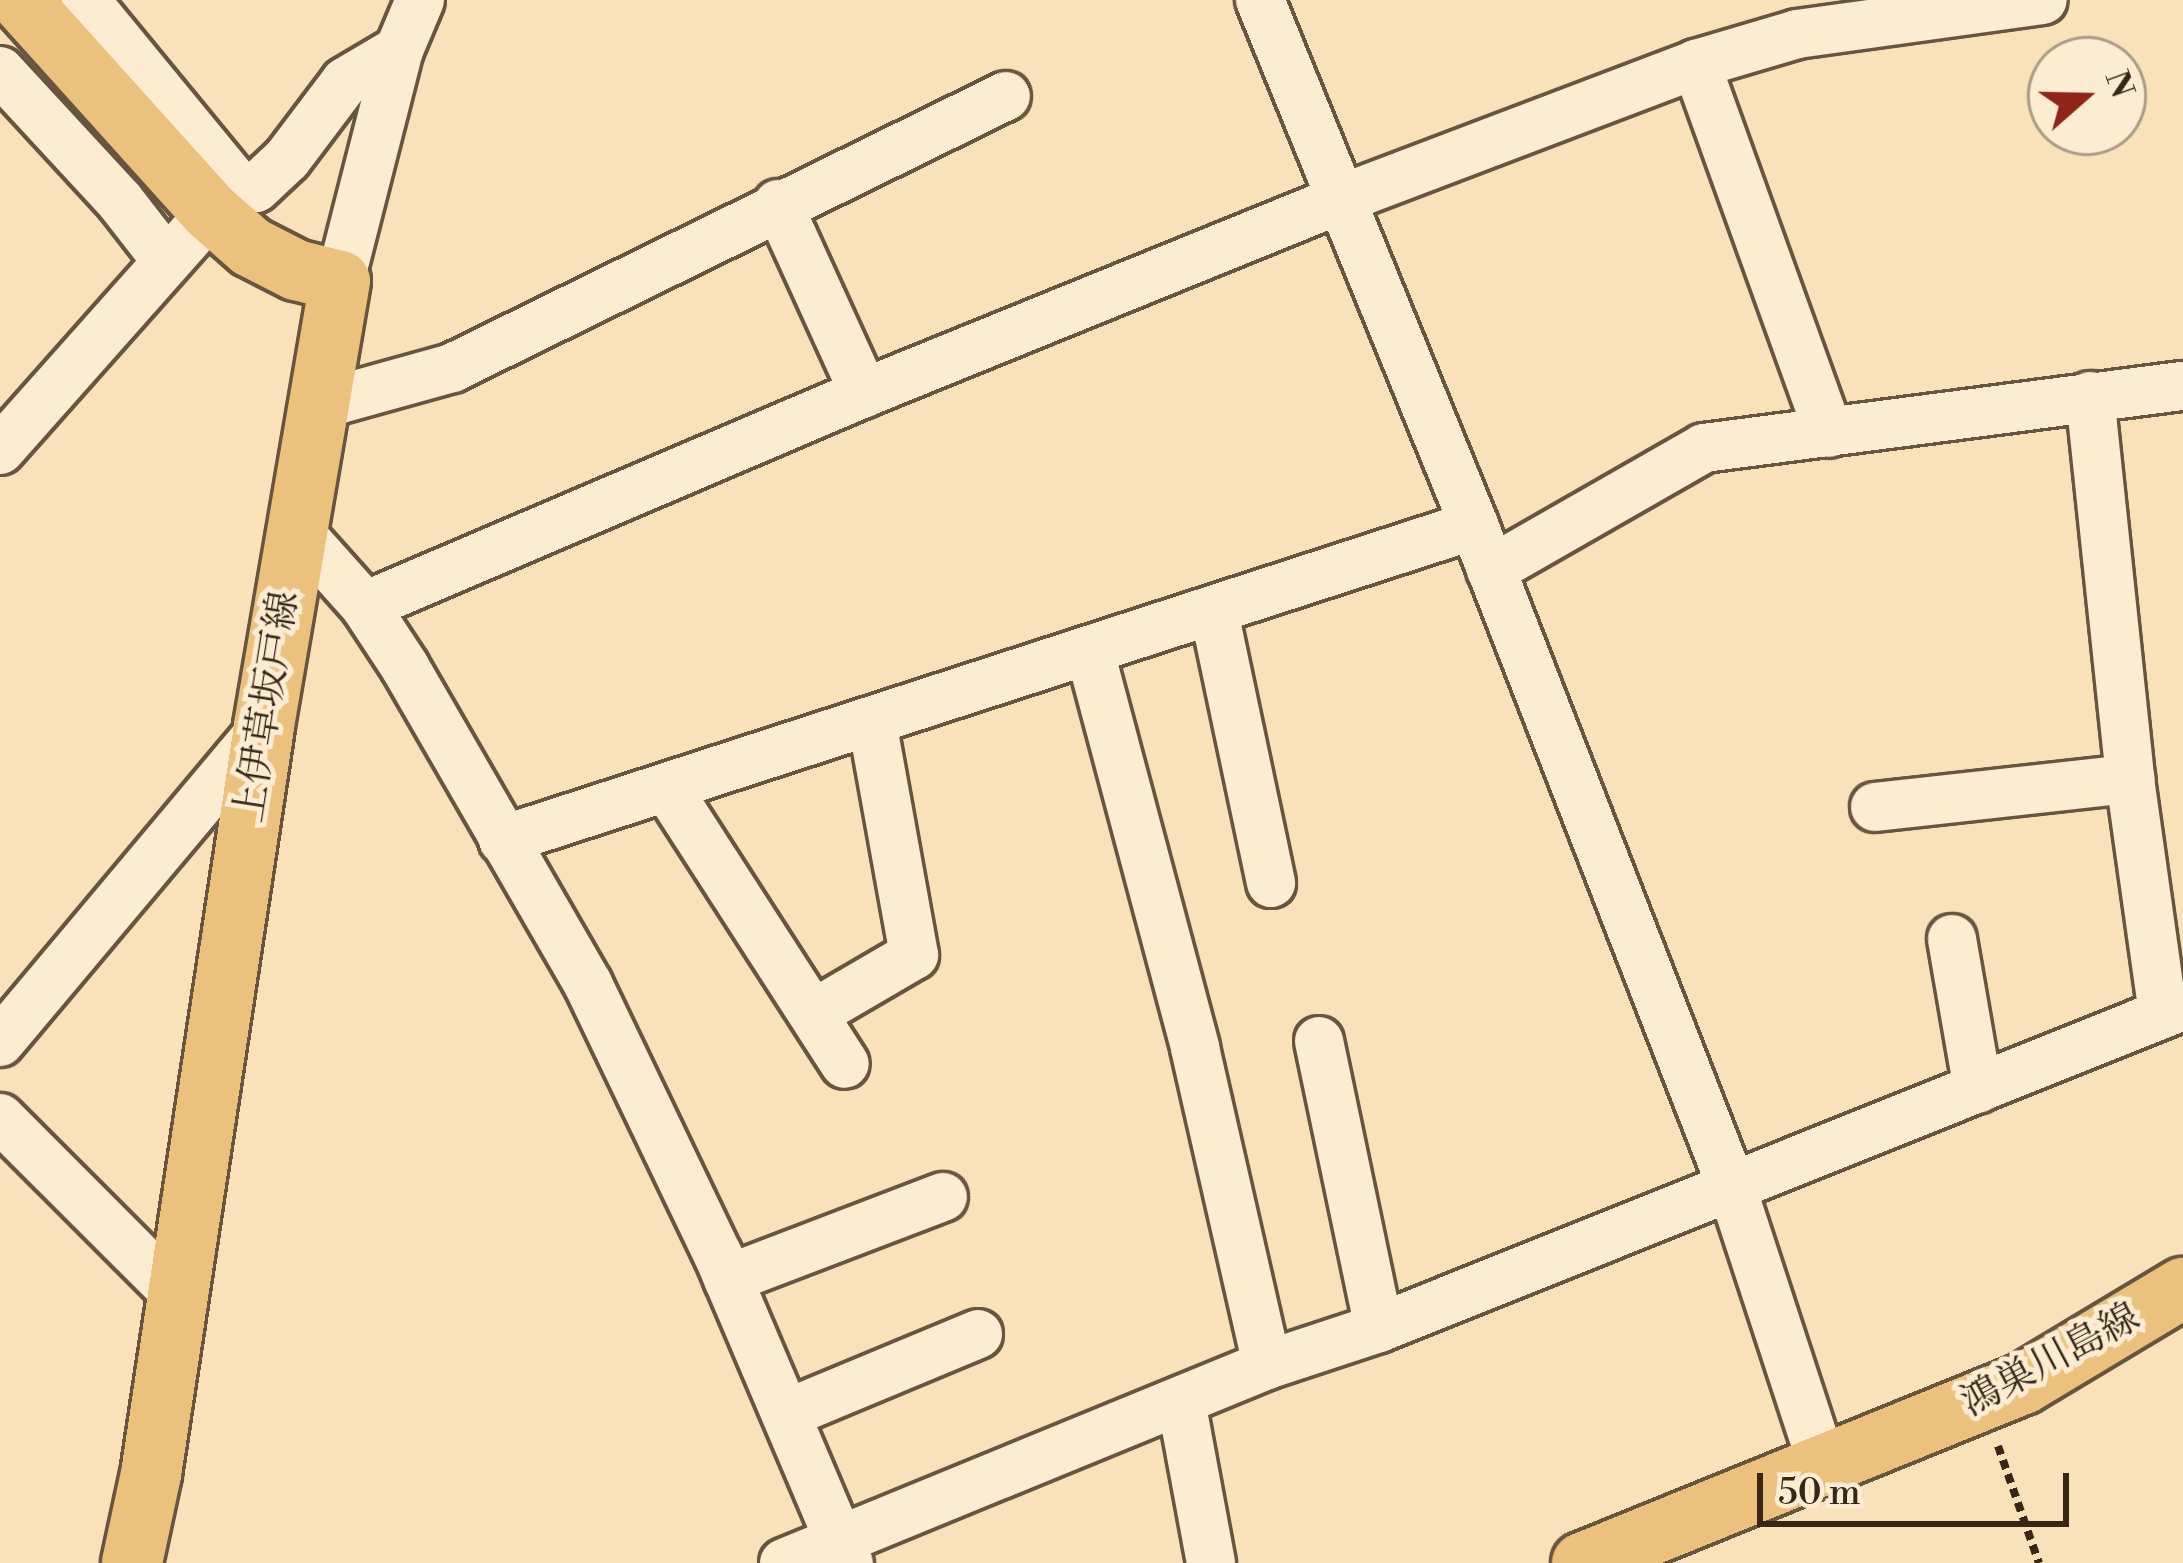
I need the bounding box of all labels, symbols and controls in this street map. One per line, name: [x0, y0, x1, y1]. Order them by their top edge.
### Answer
north arrow: [2027, 36, 2147, 156]
text: N: [2095, 65, 2142, 104]
street label: 上伊草坂戸線: [227, 588, 309, 826]
street label: 鴻巣川島線: [1954, 1295, 2148, 1427]
scale bar: [1763, 1449, 2075, 1523]
text: 50 m: [1778, 1471, 1861, 1516]

